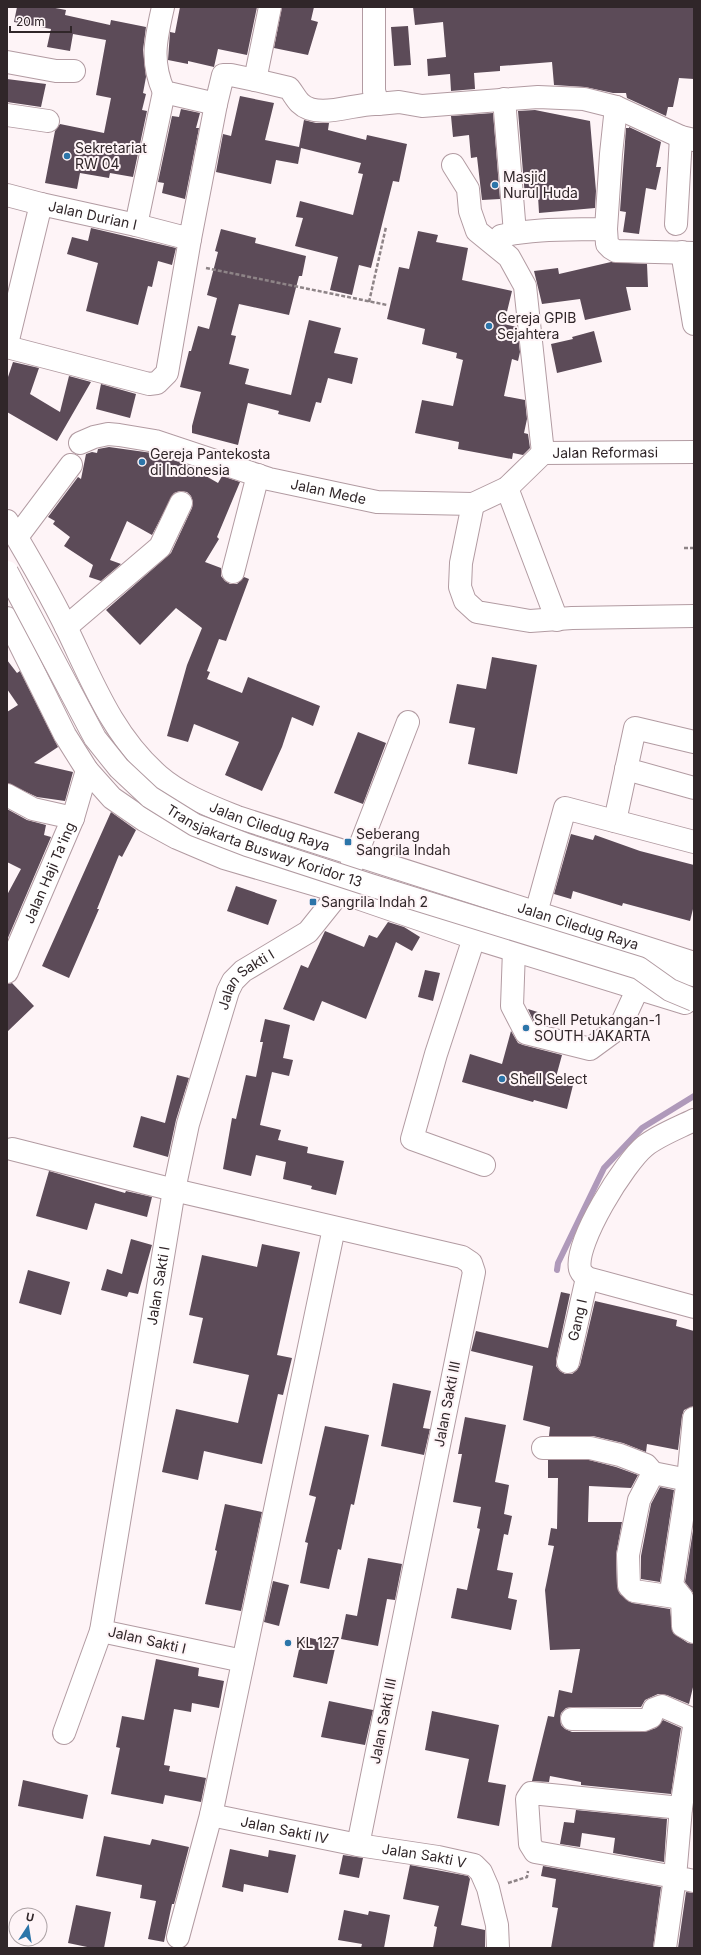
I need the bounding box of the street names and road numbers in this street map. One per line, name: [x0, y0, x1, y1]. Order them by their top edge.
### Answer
street label: Jalan Durian I: [47, 197, 139, 233]
street label: Jalan Reformasi: [552, 443, 658, 461]
street label: Jalan Mede: [289, 475, 368, 507]
street label: Jalan Ciledug Raya: [207, 798, 332, 854]
street label: Transjakarta Busway Koridor 13: [164, 800, 365, 890]
street label: Jalan Haji Ta'ing: [20, 819, 78, 926]
street label: Jalan Ciledug Raya: [516, 898, 641, 953]
street label: Jalan Sakti I: [214, 945, 277, 1012]
street label: Jalan Sakti I: [143, 1245, 173, 1326]
street label: Gang I: [564, 1297, 590, 1343]
street label: Jalan Sakti III: [430, 1360, 463, 1448]
street label: Jalan Sakti I: [106, 1622, 188, 1657]
street label: Jalan Sakti III: [366, 1677, 399, 1765]
street label: Jalan Sakti IV: [239, 1812, 330, 1847]
street label: Jalan Sakti V: [381, 1840, 468, 1871]

